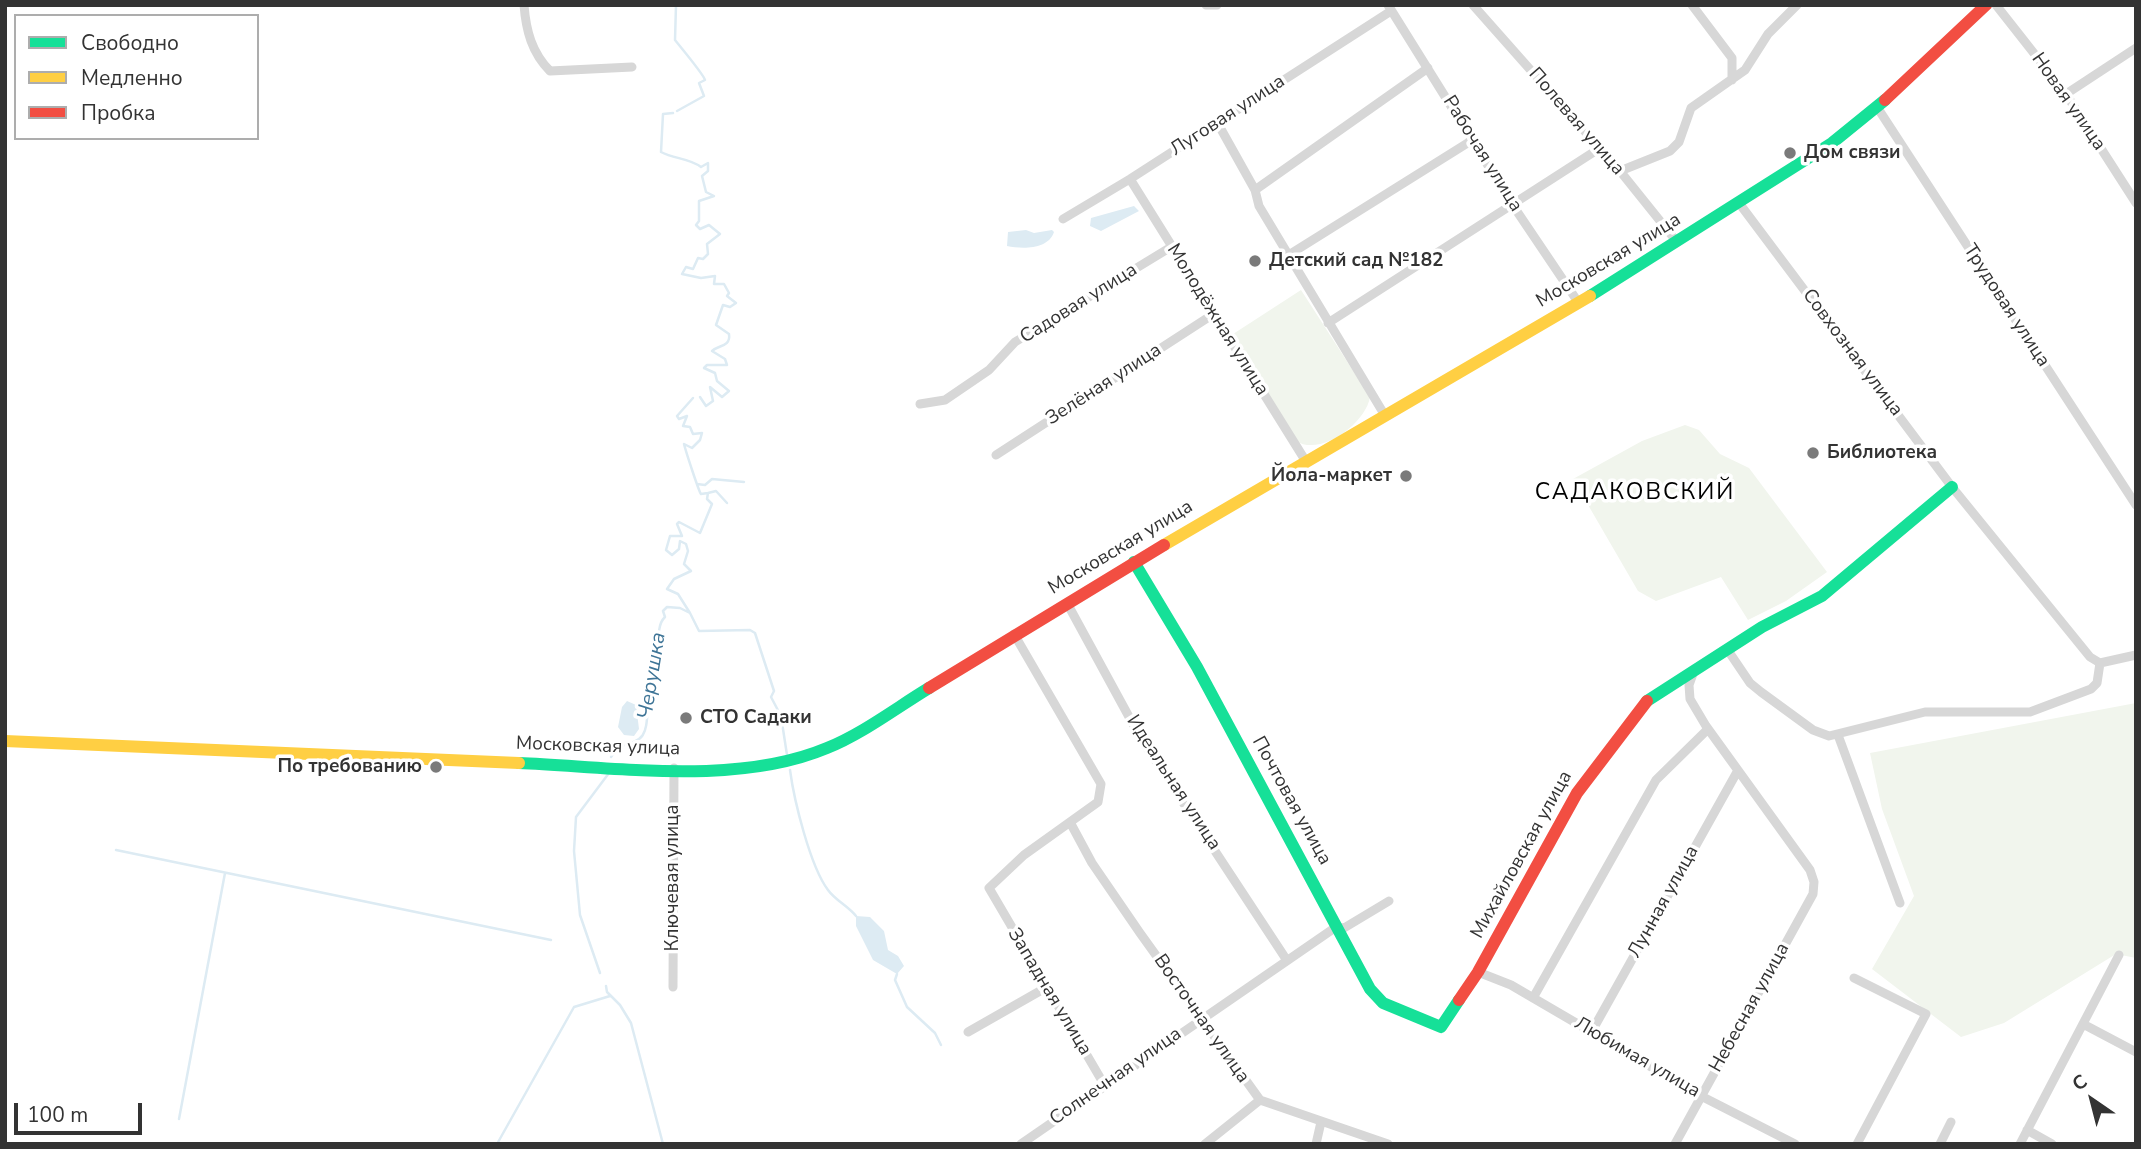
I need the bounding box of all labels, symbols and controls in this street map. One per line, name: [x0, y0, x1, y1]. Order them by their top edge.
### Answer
legend: [14, 14, 259, 140]
text: Свободно: [81, 29, 179, 57]
street label: Новая улица: [2026, 49, 2110, 155]
text: Медленно: [81, 64, 183, 92]
street label: Полевая улица: [1523, 64, 1629, 180]
street label: Луговая улица: [1167, 71, 1289, 161]
street label: Рабочая улица: [1437, 92, 1527, 216]
text: Пробка: [81, 99, 155, 127]
place label: Дом связи: [1804, 142, 1901, 164]
marker: Дом связи: [1782, 145, 1798, 161]
street label: Московская улица: [1533, 209, 1685, 313]
street label: Молодёжная улица: [1161, 240, 1273, 400]
street label: Трудовая улица: [1958, 240, 2054, 372]
place label: Детский сад №182: [1269, 250, 1443, 272]
marker: Детский сад №182: [1247, 253, 1263, 269]
street label: Садовая улица: [1016, 259, 1142, 349]
street label: Совхозная улица: [1797, 285, 1907, 421]
street label: Зелёная улица: [1042, 339, 1166, 431]
place label: Библиотека: [1827, 442, 1937, 464]
marker: Библиотека: [1805, 445, 1821, 461]
place label: Йола-маркет: [1271, 465, 1392, 487]
marker: Йола-маркет: [1398, 468, 1414, 484]
district label: САДАКОВСКИЙ: [1536, 479, 1734, 507]
street label: Московская улица: [1045, 496, 1197, 600]
water label: Черушка: [634, 631, 672, 721]
place label: СТО Садаки: [700, 707, 812, 729]
marker: СТО Садаки: [678, 710, 694, 726]
street label: Идеальная улица: [1121, 711, 1225, 855]
street label: Московская улица: [515, 733, 681, 761]
street label: Почтовая улица: [1246, 733, 1336, 869]
place label: По требованию: [277, 756, 422, 778]
marker: По требованию: [428, 759, 444, 775]
street label: Михайловская улица: [1466, 767, 1578, 943]
street label: Ключевая улица: [662, 804, 684, 952]
street label: Лунная улица: [1624, 842, 1704, 962]
street label: Западная улица: [1002, 924, 1096, 1060]
street label: Небесная улица: [1705, 939, 1795, 1077]
street label: Восточная улица: [1148, 950, 1254, 1088]
street label: Любимая улица: [1570, 1013, 1704, 1103]
street label: Солнечная улица: [1046, 1023, 1186, 1131]
north arrow: [2057, 1065, 2127, 1135]
text: С: [2067, 1068, 2093, 1097]
scale bar: [18, 1090, 145, 1134]
text: 100 m: [27, 1101, 88, 1129]

